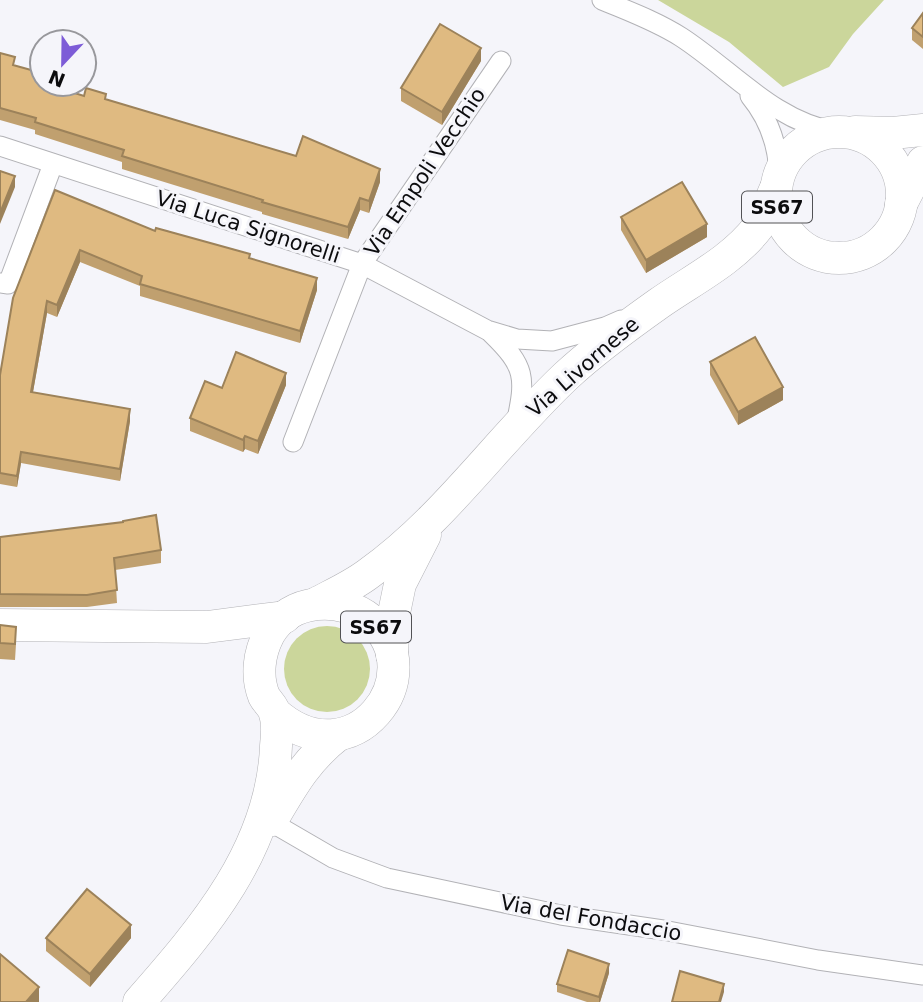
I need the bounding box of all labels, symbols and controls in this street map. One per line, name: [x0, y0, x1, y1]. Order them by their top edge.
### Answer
north arrow: [28, 28, 98, 98]
text: N: [45, 66, 68, 92]
street label: Via Empoli Vecchio: [360, 83, 490, 261]
street label: Via Luca Signorelli: [153, 186, 343, 268]
road number: SS67: [742, 192, 812, 223]
street label: Via Livornese: [522, 312, 644, 422]
road number: SS67: [341, 612, 411, 642]
street label: Via del Fondaccio: [499, 890, 683, 946]

